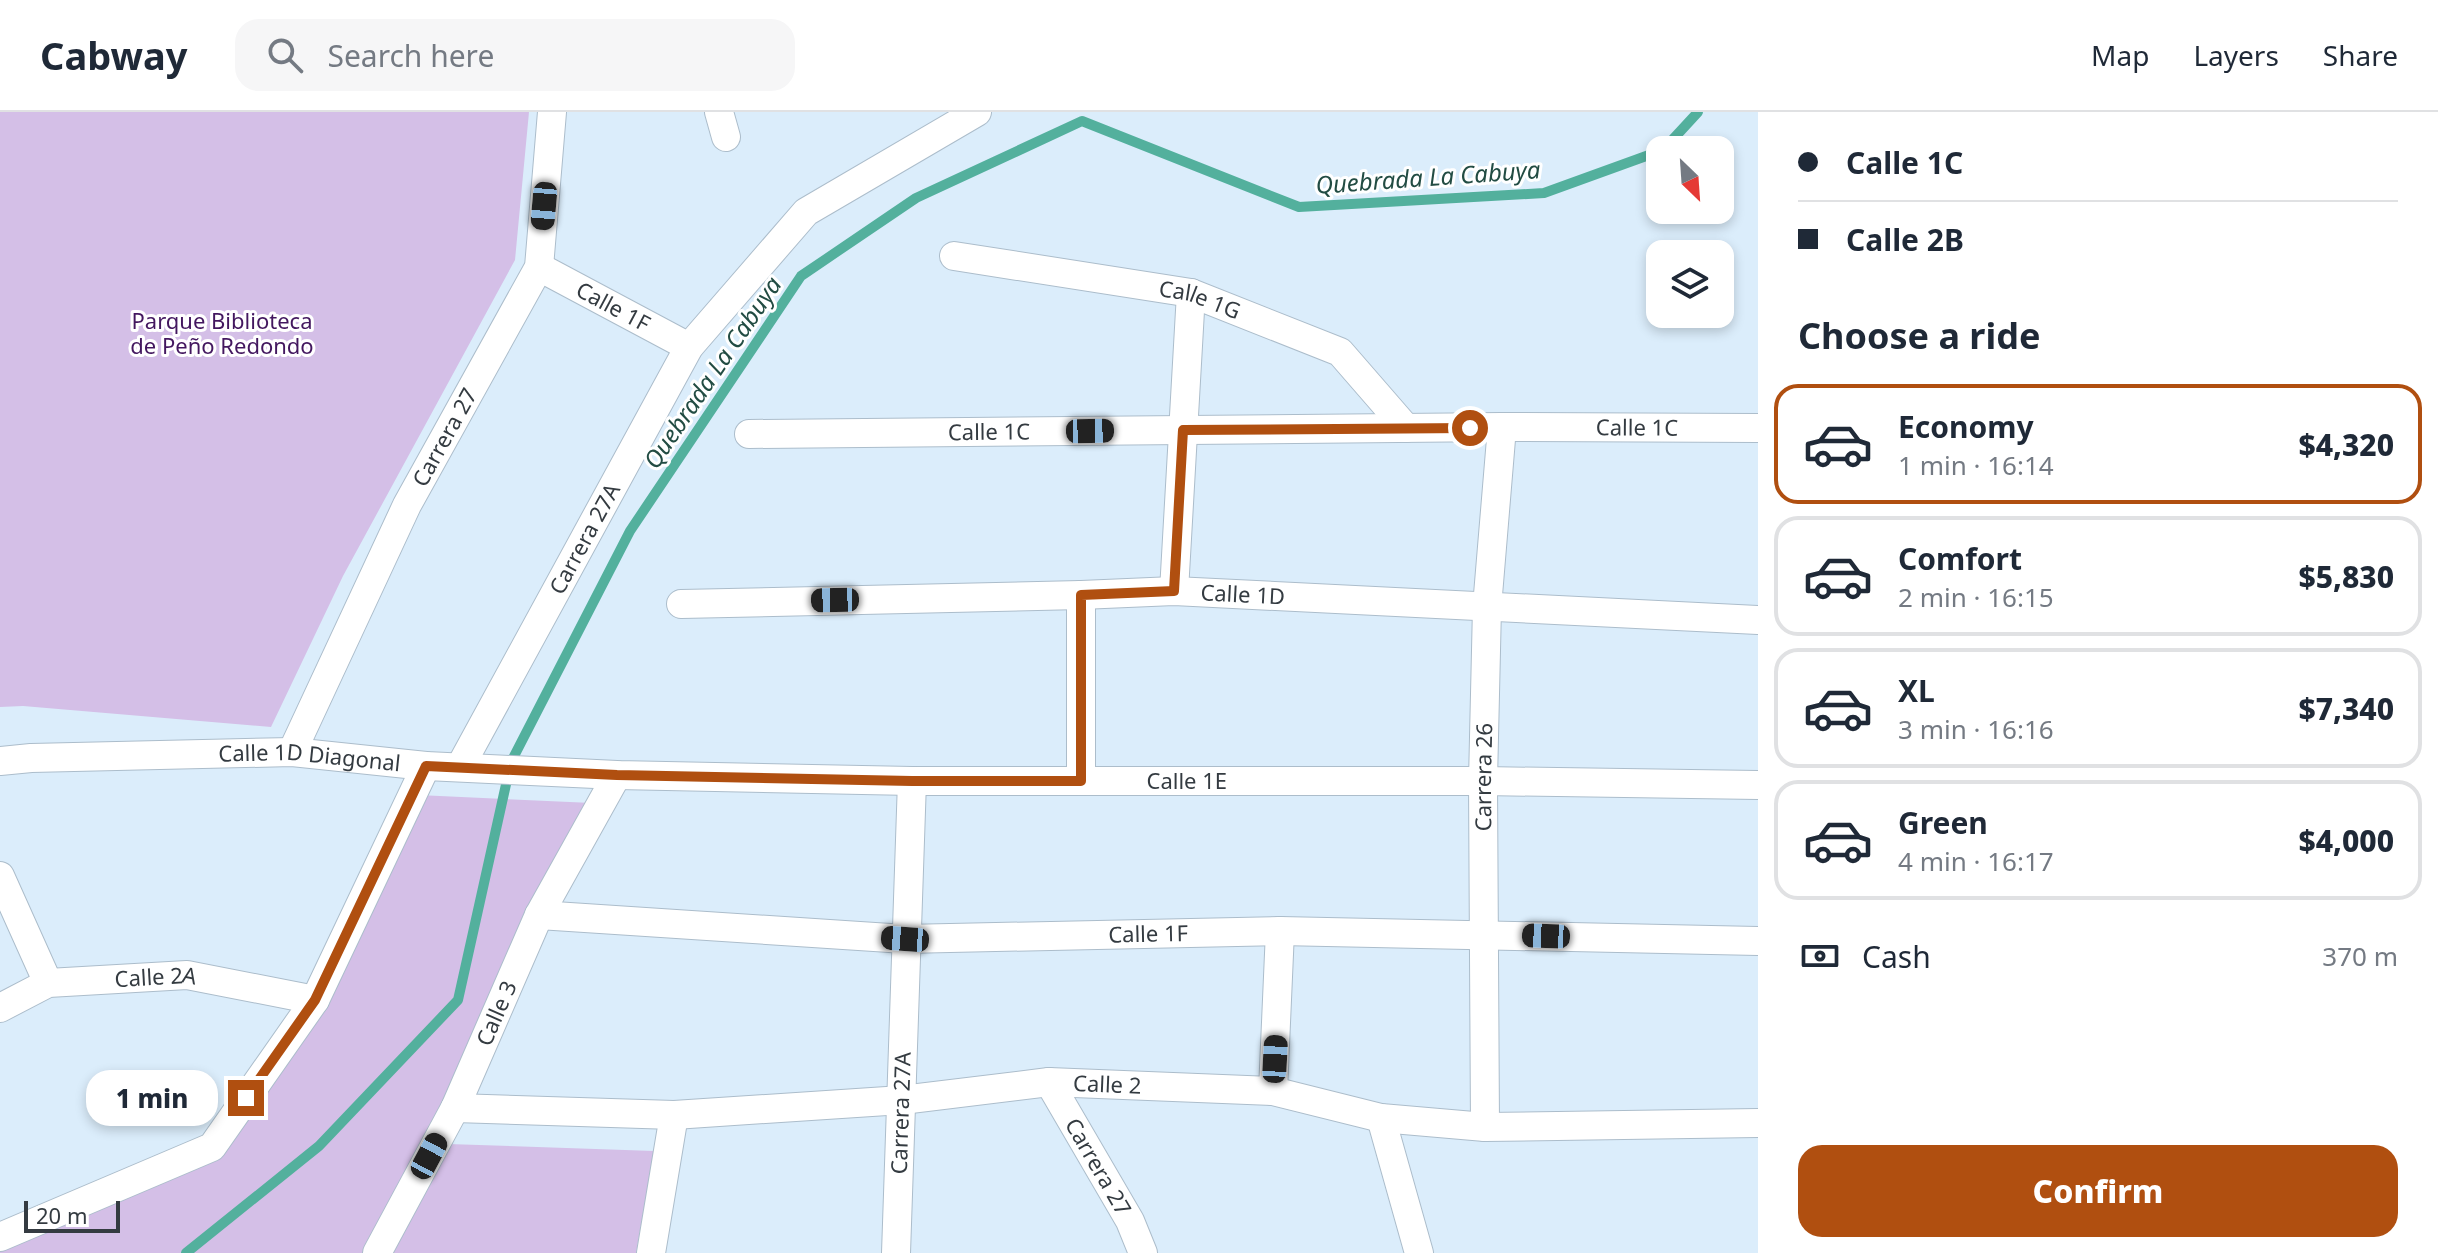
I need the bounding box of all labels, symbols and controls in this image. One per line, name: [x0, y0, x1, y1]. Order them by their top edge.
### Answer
search box: [235, 19, 795, 91]
text: Cabway: [40, 29, 187, 81]
icon: search: [263, 33, 307, 77]
text: Search here: [327, 35, 494, 76]
text: Map: [2091, 36, 2149, 74]
text: Layers: [2193, 36, 2279, 74]
text: Share: [2323, 36, 2398, 74]
north arrow: [1646, 136, 1734, 224]
map controls: [1646, 136, 1734, 328]
text: Calle 1C: [1846, 142, 1963, 183]
water label: Quebrada La Cabuya: [1314, 152, 1542, 201]
car: [530, 181, 558, 231]
text: Calle 2B: [1846, 219, 1964, 260]
button: layers: [1646, 240, 1734, 328]
water label: Quebrada La Cabuya: [635, 269, 789, 475]
street label: Calle 1G: [1157, 272, 1246, 325]
street label: Calle 1F: [571, 274, 656, 338]
park label: Parque Biblioteca de Peño Redondo: [130, 305, 314, 360]
text: Choose a ride: [1798, 311, 2040, 360]
street label: Carrera 27: [404, 382, 483, 491]
text: Economy: [1898, 406, 2034, 447]
icon: car: [1802, 408, 1874, 480]
route start: [1452, 410, 1488, 446]
street label: Calle 1C: [1596, 411, 1678, 442]
street label: Calle 1C: [948, 415, 1030, 446]
car: [1066, 419, 1114, 443]
text: $4,320: [2299, 424, 2394, 465]
text: 1 min · 16:14: [1898, 447, 2054, 483]
street label: Carrera 27A: [541, 477, 627, 599]
text: Comfort: [1898, 538, 2022, 579]
icon: car: [1802, 540, 1874, 612]
text: $5,830: [2299, 556, 2394, 597]
street label: Calle 1D: [1200, 576, 1286, 610]
text: 2 min · 16:15: [1898, 579, 2054, 615]
car: [811, 588, 859, 612]
text: XL: [1898, 670, 1935, 711]
icon: car: [1802, 672, 1874, 744]
text: $7,340: [2299, 688, 2394, 729]
text: 3 min · 16:16: [1898, 711, 2054, 747]
street label: Carrera 26: [1467, 722, 1498, 831]
street label: Calle 1D Diagonal: [218, 736, 402, 777]
street label: Calle 1E: [1146, 765, 1227, 795]
text: Green: [1898, 802, 1988, 843]
icon: car: [1802, 804, 1874, 876]
text: $4,000: [2299, 820, 2394, 861]
text: 4 min · 16:17: [1898, 843, 2054, 879]
street label: Calle 1F: [1108, 917, 1188, 949]
car: [1522, 923, 1570, 949]
car: [880, 925, 930, 953]
icon: cash: [1798, 934, 1842, 978]
text: Cash: [1862, 936, 1931, 977]
text: 370 m: [2322, 938, 2398, 974]
street label: Calle 2A: [114, 958, 201, 993]
street label: Calle 3: [468, 976, 523, 1050]
car: [1262, 1034, 1288, 1084]
street label: Carrera 27A: [883, 1050, 917, 1175]
street label: Calle 2: [1073, 1067, 1142, 1100]
callout: 1 min: [86, 1070, 218, 1126]
text: 1 min: [116, 1080, 188, 1116]
route end: [228, 1080, 264, 1116]
street label: Carrera 27: [1059, 1112, 1139, 1221]
car: [407, 1129, 451, 1183]
button: Confirm: [1798, 1145, 2398, 1237]
scale bar: [24, 1197, 120, 1233]
text: 20 m: [36, 1200, 87, 1230]

